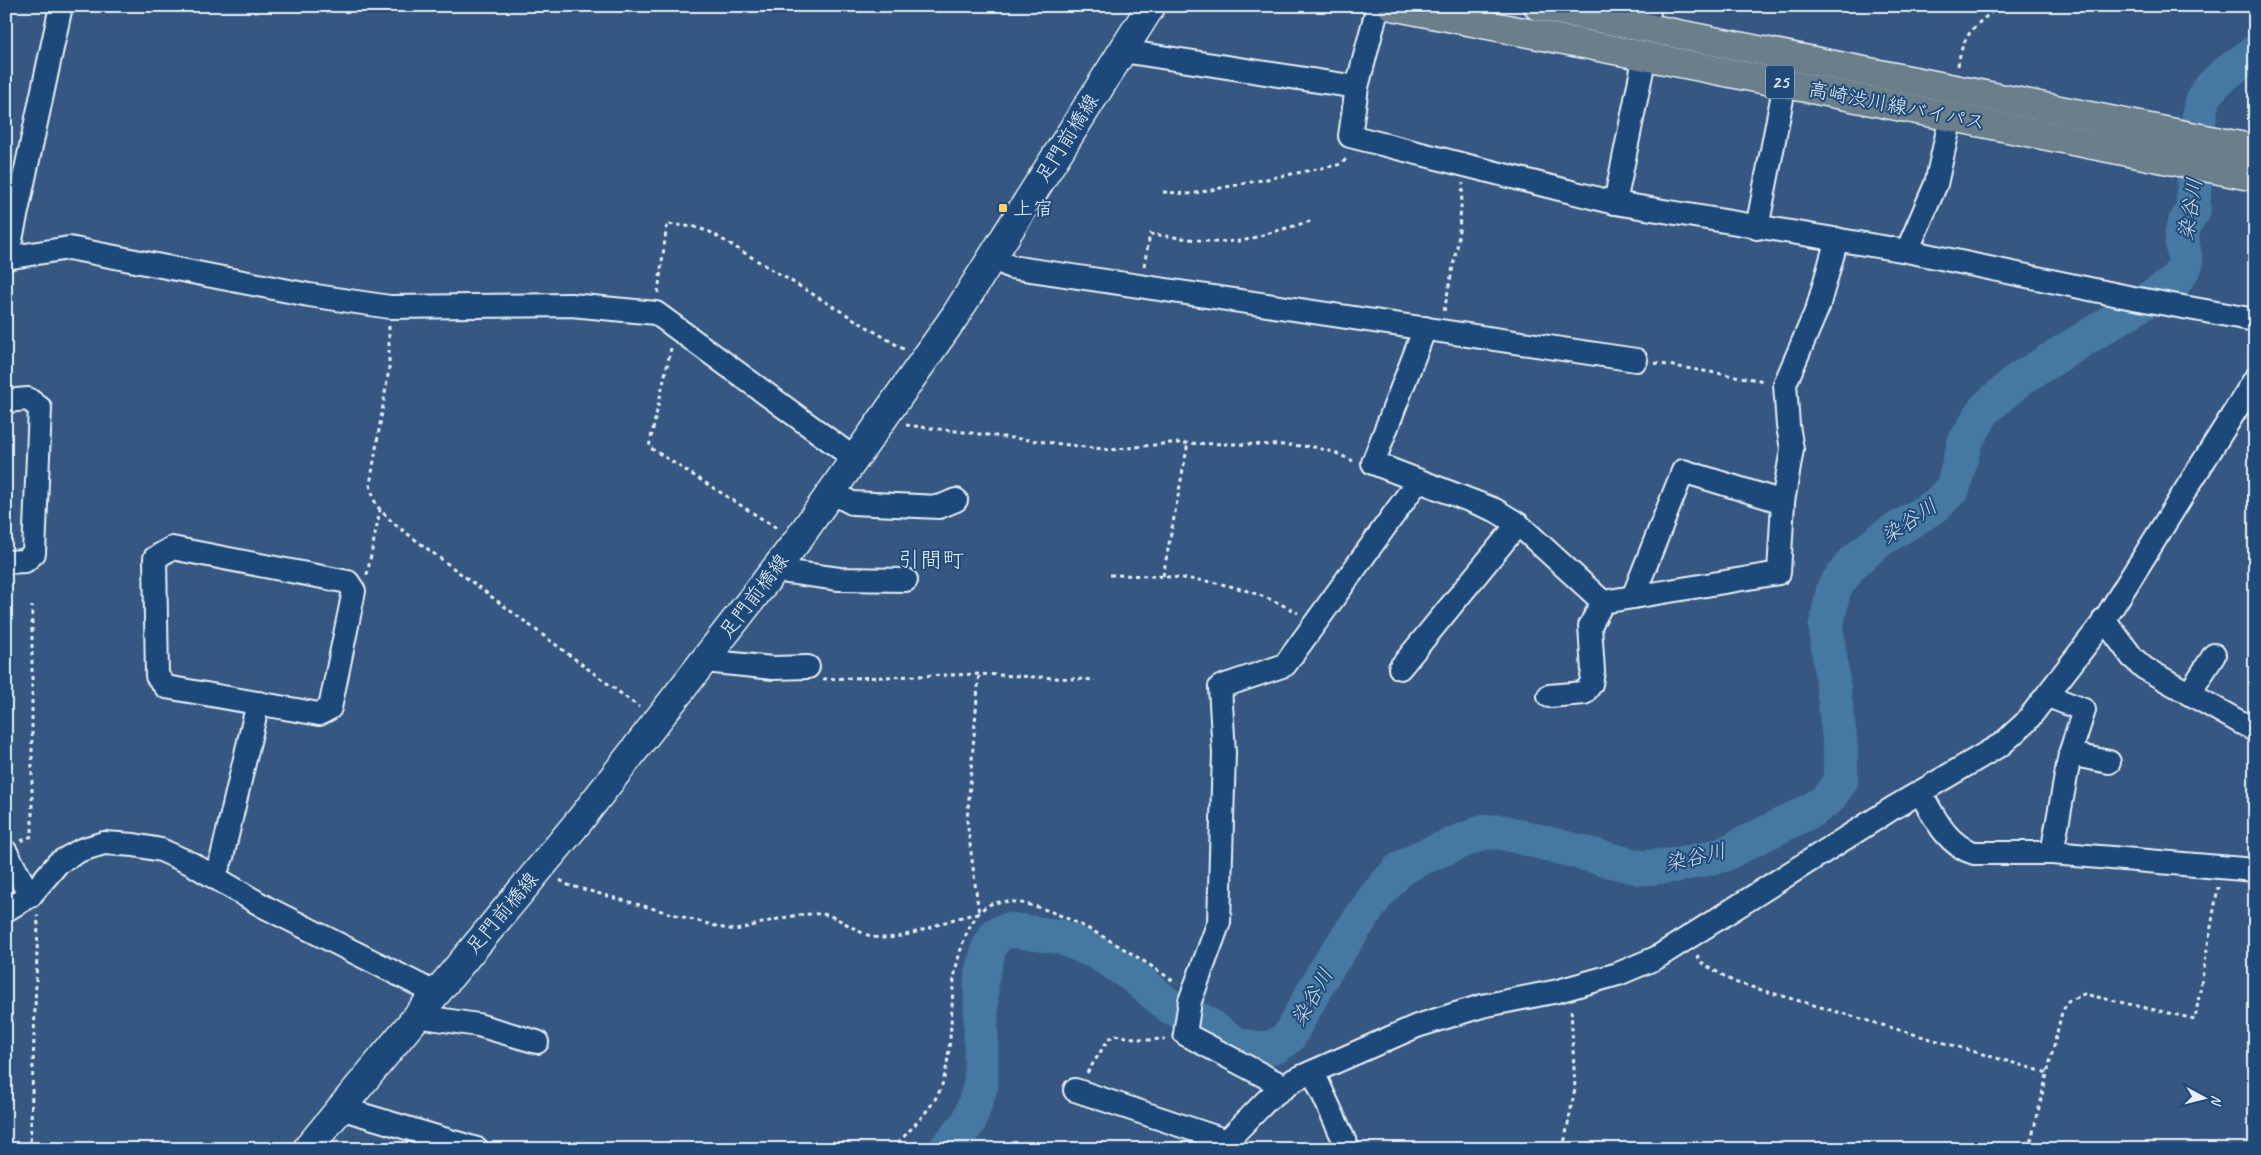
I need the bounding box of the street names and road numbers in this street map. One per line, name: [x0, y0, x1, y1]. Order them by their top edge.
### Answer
road number: 25: [1766, 65, 1794, 98]
street label: 高崎渋川線バイパス: [1806, 77, 1988, 135]
street label: 足門前橋線: [1030, 89, 1104, 187]
street label: 足門前橋線: [714, 549, 794, 643]
street label: 足門前橋線: [460, 867, 544, 959]

